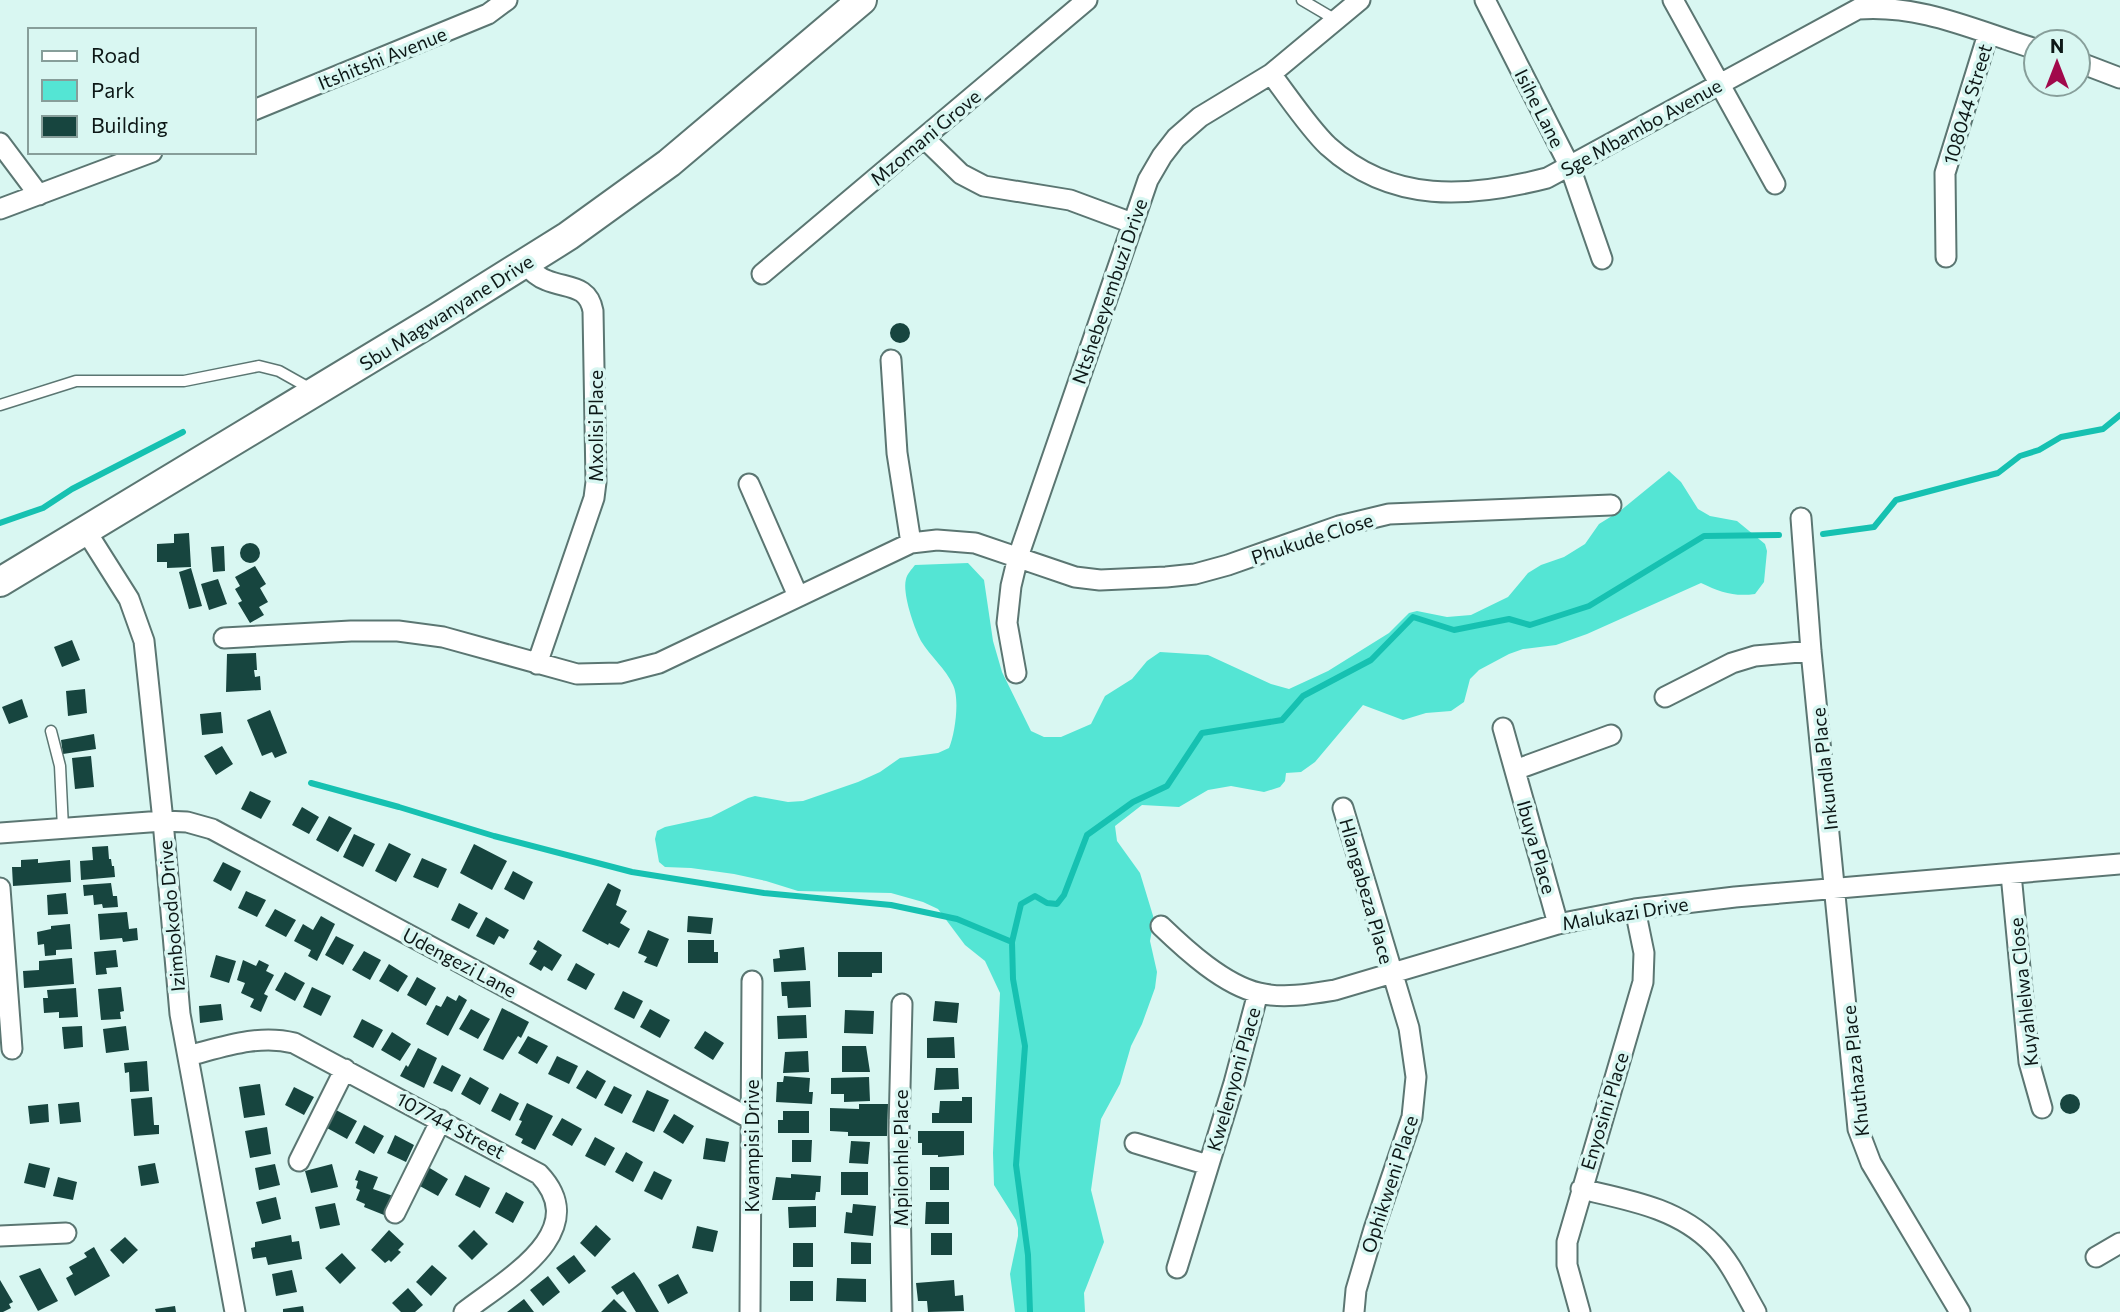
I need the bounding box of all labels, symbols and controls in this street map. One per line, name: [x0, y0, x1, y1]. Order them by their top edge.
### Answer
street label: Itshitshi Avenue: [314, 22, 450, 94]
legend: [28, 28, 256, 154]
north arrow: [2022, 28, 2092, 98]
text: N: [2050, 34, 2064, 57]
street label: 108044 Street: [1938, 41, 1996, 167]
text: Road: [91, 42, 140, 67]
street label: Isihe Lane: [1510, 65, 1570, 151]
street label: Sge Mbambo Avenue: [1557, 73, 1725, 181]
text: Park: [91, 77, 135, 102]
street label: Mzomani Grove: [865, 84, 985, 190]
text: Building: [91, 112, 168, 137]
street label: Ntshebeyembuzi Drive: [1066, 195, 1152, 387]
street label: Sbu Magwanyane Drive: [355, 249, 537, 375]
street label: Mxolisi Place: [584, 370, 607, 482]
street label: Phukude Close: [1248, 507, 1376, 569]
street label: Inkundla Place: [1806, 706, 1842, 832]
street label: Ibuya Place: [1513, 797, 1561, 897]
street label: Hlangabeza Place: [1335, 816, 1399, 966]
street label: Izimbokodo Drive: [153, 839, 189, 993]
street label: Malukazi Drive: [1560, 892, 1690, 934]
street label: Kuyahlelwa Close: [2004, 916, 2042, 1068]
street label: Udengezi Lane: [399, 922, 521, 1002]
street label: Kwelenyoni Place: [1201, 1004, 1265, 1154]
street label: Khuthaza Place: [1837, 1004, 1873, 1138]
street label: Enyosini Place: [1575, 1049, 1633, 1173]
street label: Kwampisi Drive: [740, 1080, 763, 1212]
street label: 107744 Street: [393, 1087, 509, 1163]
street label: Mpilonhle Place: [889, 1090, 912, 1226]
street label: Ophikweni Place: [1356, 1112, 1422, 1256]

